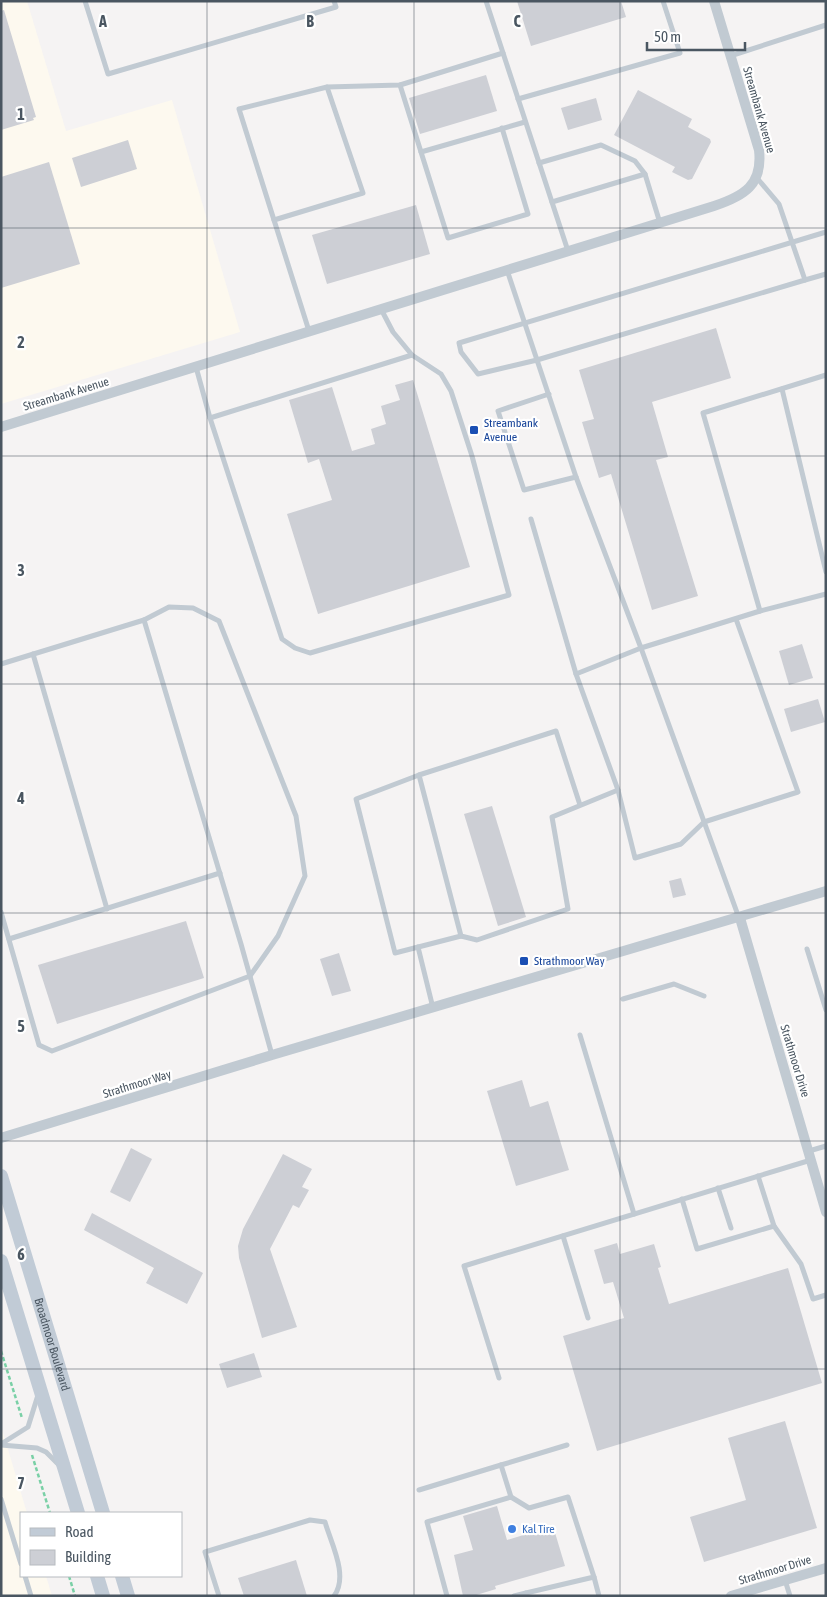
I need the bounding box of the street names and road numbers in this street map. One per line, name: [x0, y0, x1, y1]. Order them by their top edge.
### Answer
street label: Streambank Avenue: [740, 65, 778, 155]
street label: Streambank Avenue: [21, 374, 111, 414]
street label: Strathmoor Drive: [777, 1023, 813, 1099]
street label: Strathmoor Way: [101, 1067, 173, 1101]
street label: Broadmoor Boulevard: [31, 1296, 73, 1393]
street label: Strathmoor Drive: [737, 1552, 813, 1588]

